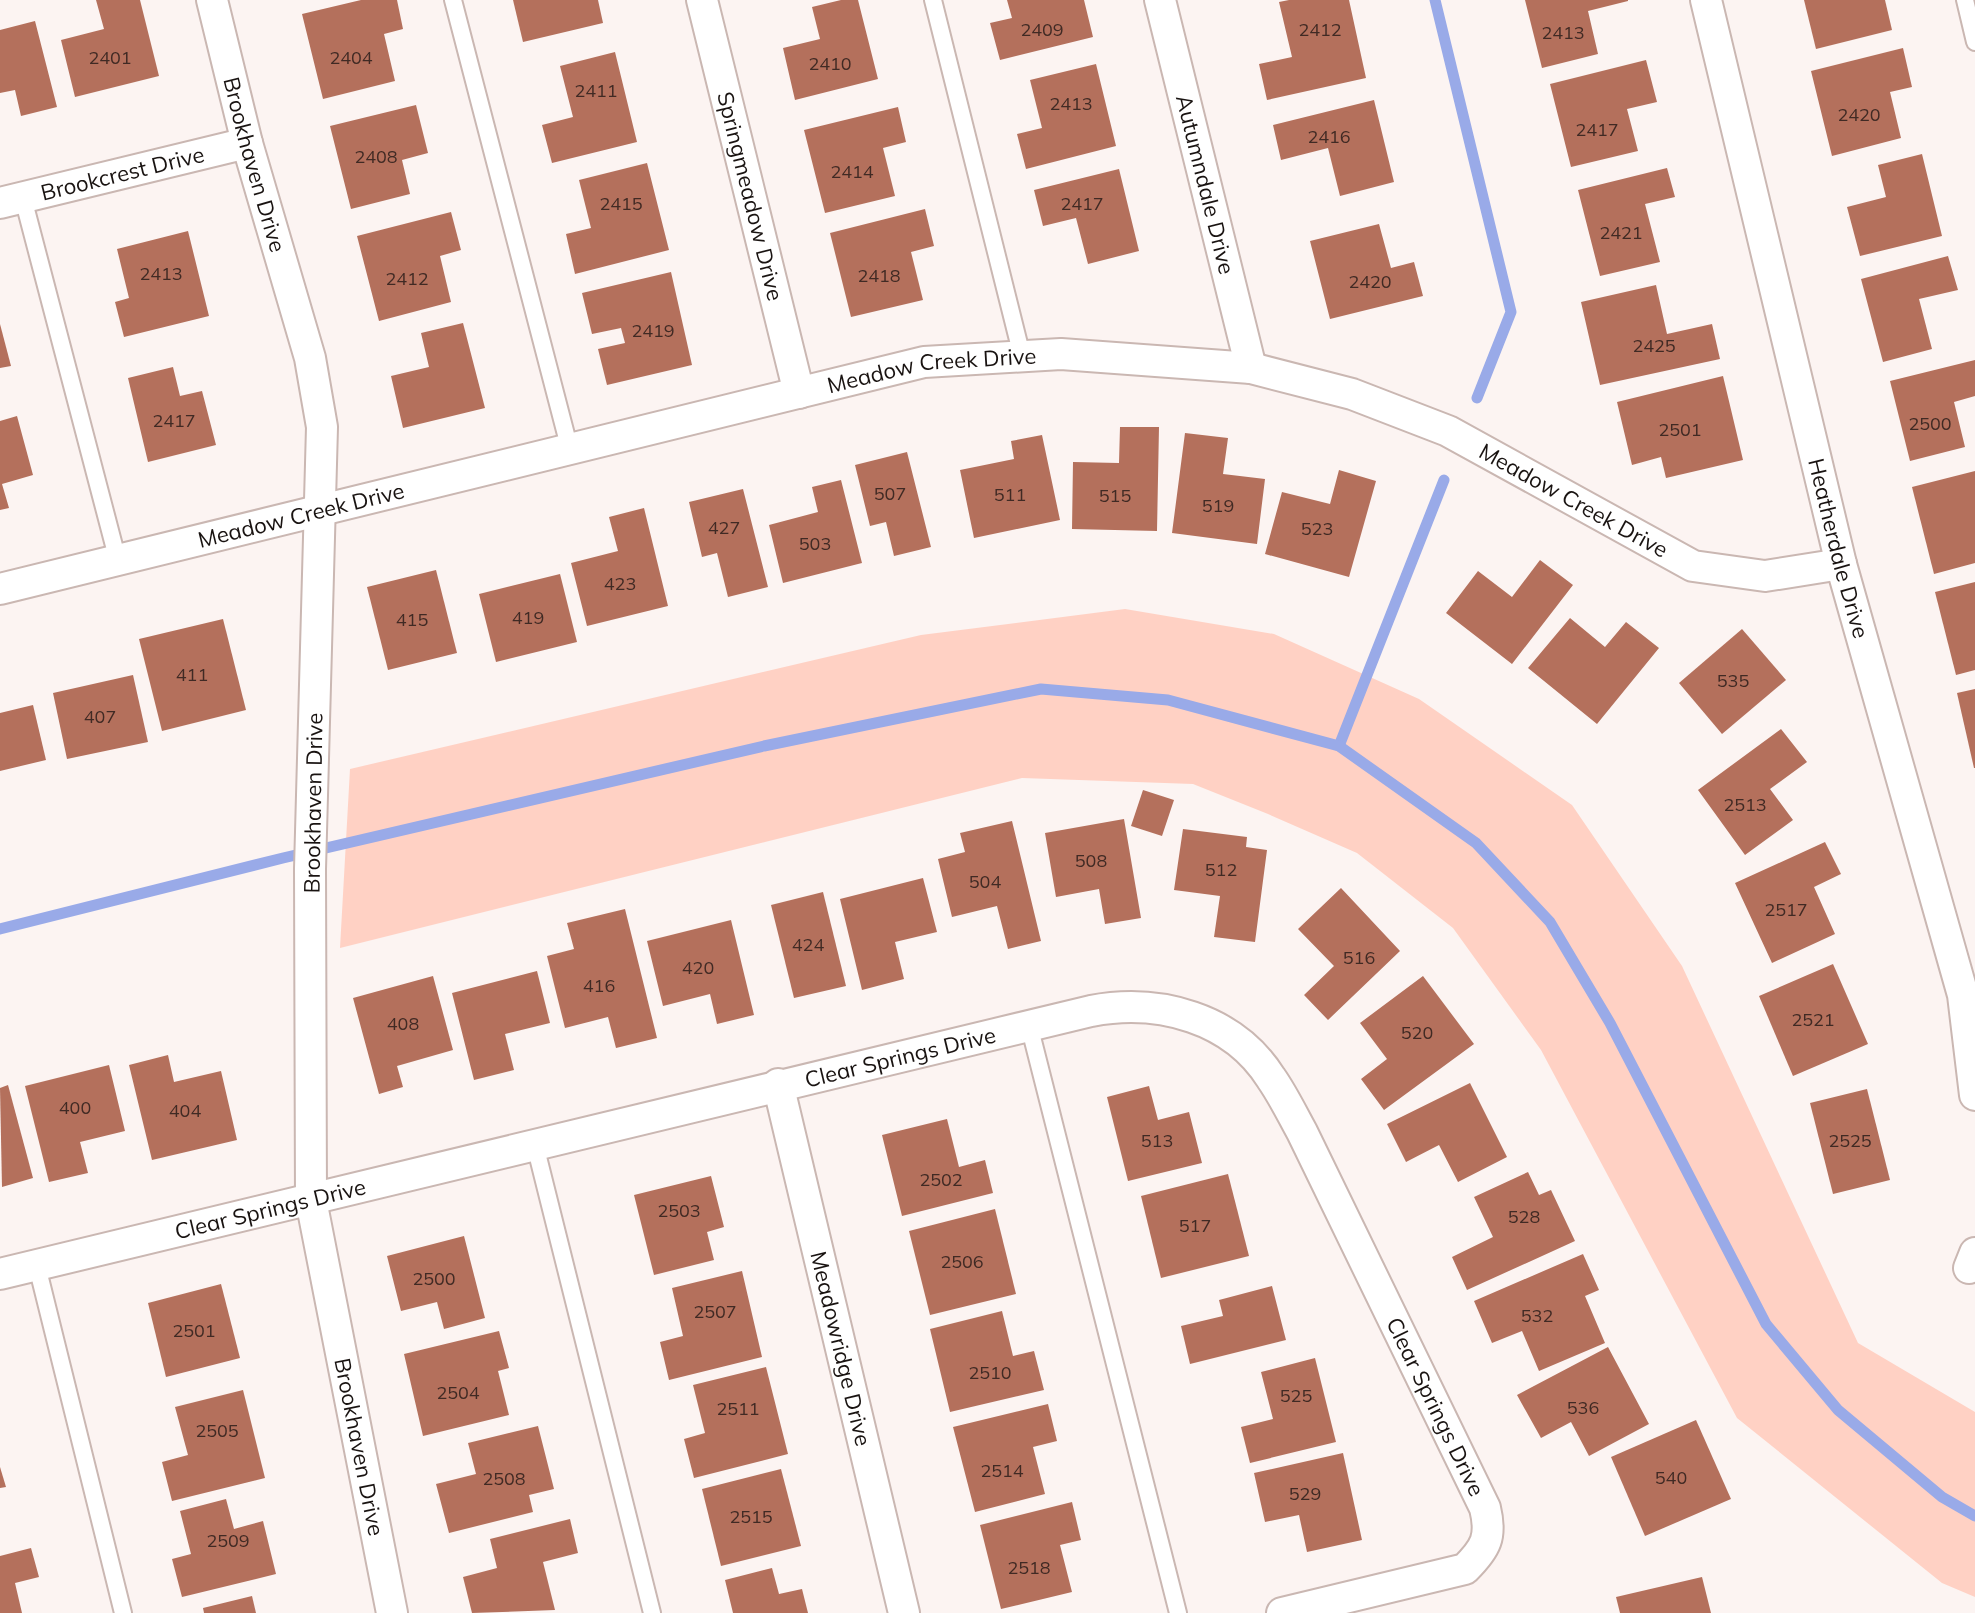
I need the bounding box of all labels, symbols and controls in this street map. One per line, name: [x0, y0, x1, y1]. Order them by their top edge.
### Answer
house number: 2409: [1020, 18, 1064, 41]
house number: 2412: [1298, 18, 1342, 41]
house number: 2413: [1541, 21, 1585, 44]
house number: 2401: [88, 46, 132, 69]
house number: 2404: [329, 46, 373, 69]
house number: 2410: [808, 52, 852, 75]
street label: Brookhaven Drive: [217, 74, 292, 255]
house number: 2411: [574, 79, 618, 102]
street label: Springmeadow Drive: [711, 89, 790, 304]
house number: 2413: [1049, 92, 1093, 115]
street label: Autumndale Drive: [1170, 92, 1241, 277]
house number: 2420: [1837, 103, 1881, 126]
house number: 2417: [1575, 118, 1619, 141]
house number: 2416: [1307, 125, 1351, 148]
street label: Brookcrest Drive: [38, 140, 207, 207]
house number: 2408: [354, 145, 398, 168]
house number: 2414: [830, 160, 874, 183]
house number: 2415: [599, 192, 643, 215]
house number: 2417: [1060, 192, 1104, 215]
house number: 2421: [1599, 221, 1643, 244]
house number: 2413: [139, 262, 183, 285]
house number: 2418: [857, 264, 901, 287]
house number: 2412: [385, 267, 429, 290]
house number: 2420: [1348, 270, 1392, 293]
house number: 2419: [631, 319, 675, 342]
house number: 2425: [1632, 334, 1676, 357]
street label: Meadow Creek Drive: [824, 341, 1037, 399]
house number: 2417: [152, 409, 196, 432]
house number: 2500: [1908, 412, 1952, 435]
house number: 2501: [1658, 418, 1702, 441]
street label: Meadow Creek Drive: [1474, 437, 1673, 564]
street label: Heatherdale Drive: [1802, 455, 1875, 642]
street label: Meadow Creek Drive: [195, 476, 407, 554]
house number: 507: [874, 482, 906, 505]
house number: 511: [994, 483, 1026, 506]
house number: 515: [1099, 484, 1131, 507]
house number: 519: [1202, 494, 1234, 517]
house number: 427: [708, 516, 740, 539]
house number: 523: [1301, 517, 1333, 540]
house number: 503: [799, 532, 831, 555]
house number: 423: [604, 572, 636, 595]
house number: 419: [512, 606, 544, 629]
house number: 415: [396, 608, 428, 631]
house number: 411: [176, 663, 208, 686]
house number: 535: [1717, 669, 1749, 692]
house number: 407: [84, 705, 116, 728]
street label: Brookhaven Drive: [297, 713, 329, 893]
house number: 2513: [1723, 793, 1767, 816]
house number: 508: [1075, 849, 1107, 872]
house number: 512: [1205, 858, 1237, 881]
house number: 504: [969, 870, 1001, 893]
house number: 2517: [1764, 898, 1808, 921]
house number: 424: [792, 933, 824, 956]
house number: 516: [1343, 946, 1375, 969]
house number: 420: [682, 956, 714, 979]
house number: 416: [583, 974, 615, 997]
house number: 2521: [1791, 1008, 1835, 1031]
house number: 408: [387, 1012, 419, 1035]
street label: Clear Springs Drive: [802, 1020, 998, 1094]
house number: 520: [1401, 1021, 1433, 1044]
house number: 400: [59, 1096, 91, 1119]
house number: 404: [169, 1099, 201, 1122]
house number: 513: [1141, 1129, 1173, 1152]
house number: 2525: [1828, 1129, 1872, 1152]
house number: 2502: [919, 1168, 963, 1191]
street label: Clear Springs Drive: [172, 1172, 369, 1245]
house number: 2503: [657, 1199, 701, 1222]
house number: 528: [1508, 1205, 1540, 1228]
house number: 517: [1179, 1214, 1211, 1237]
street label: Meadowridge Drive: [804, 1248, 878, 1449]
house number: 2506: [940, 1250, 984, 1273]
house number: 2500: [412, 1267, 456, 1290]
house number: 2507: [693, 1300, 737, 1323]
house number: 532: [1521, 1304, 1553, 1327]
street label: Clear Springs Drive: [1380, 1313, 1491, 1501]
house number: 2501: [172, 1319, 216, 1342]
street label: Brookhaven Drive: [328, 1356, 391, 1538]
house number: 2510: [968, 1361, 1012, 1384]
house number: 2504: [436, 1381, 480, 1404]
house number: 525: [1280, 1384, 1312, 1407]
house number: 536: [1567, 1396, 1599, 1419]
house number: 2511: [716, 1397, 760, 1420]
house number: 2505: [195, 1419, 239, 1442]
house number: 2514: [980, 1459, 1024, 1482]
house number: 540: [1655, 1466, 1687, 1489]
house number: 2508: [482, 1467, 526, 1490]
house number: 529: [1289, 1482, 1321, 1505]
house number: 2515: [729, 1505, 773, 1528]
house number: 2509: [206, 1529, 250, 1552]
house number: 2518: [1007, 1556, 1051, 1579]

